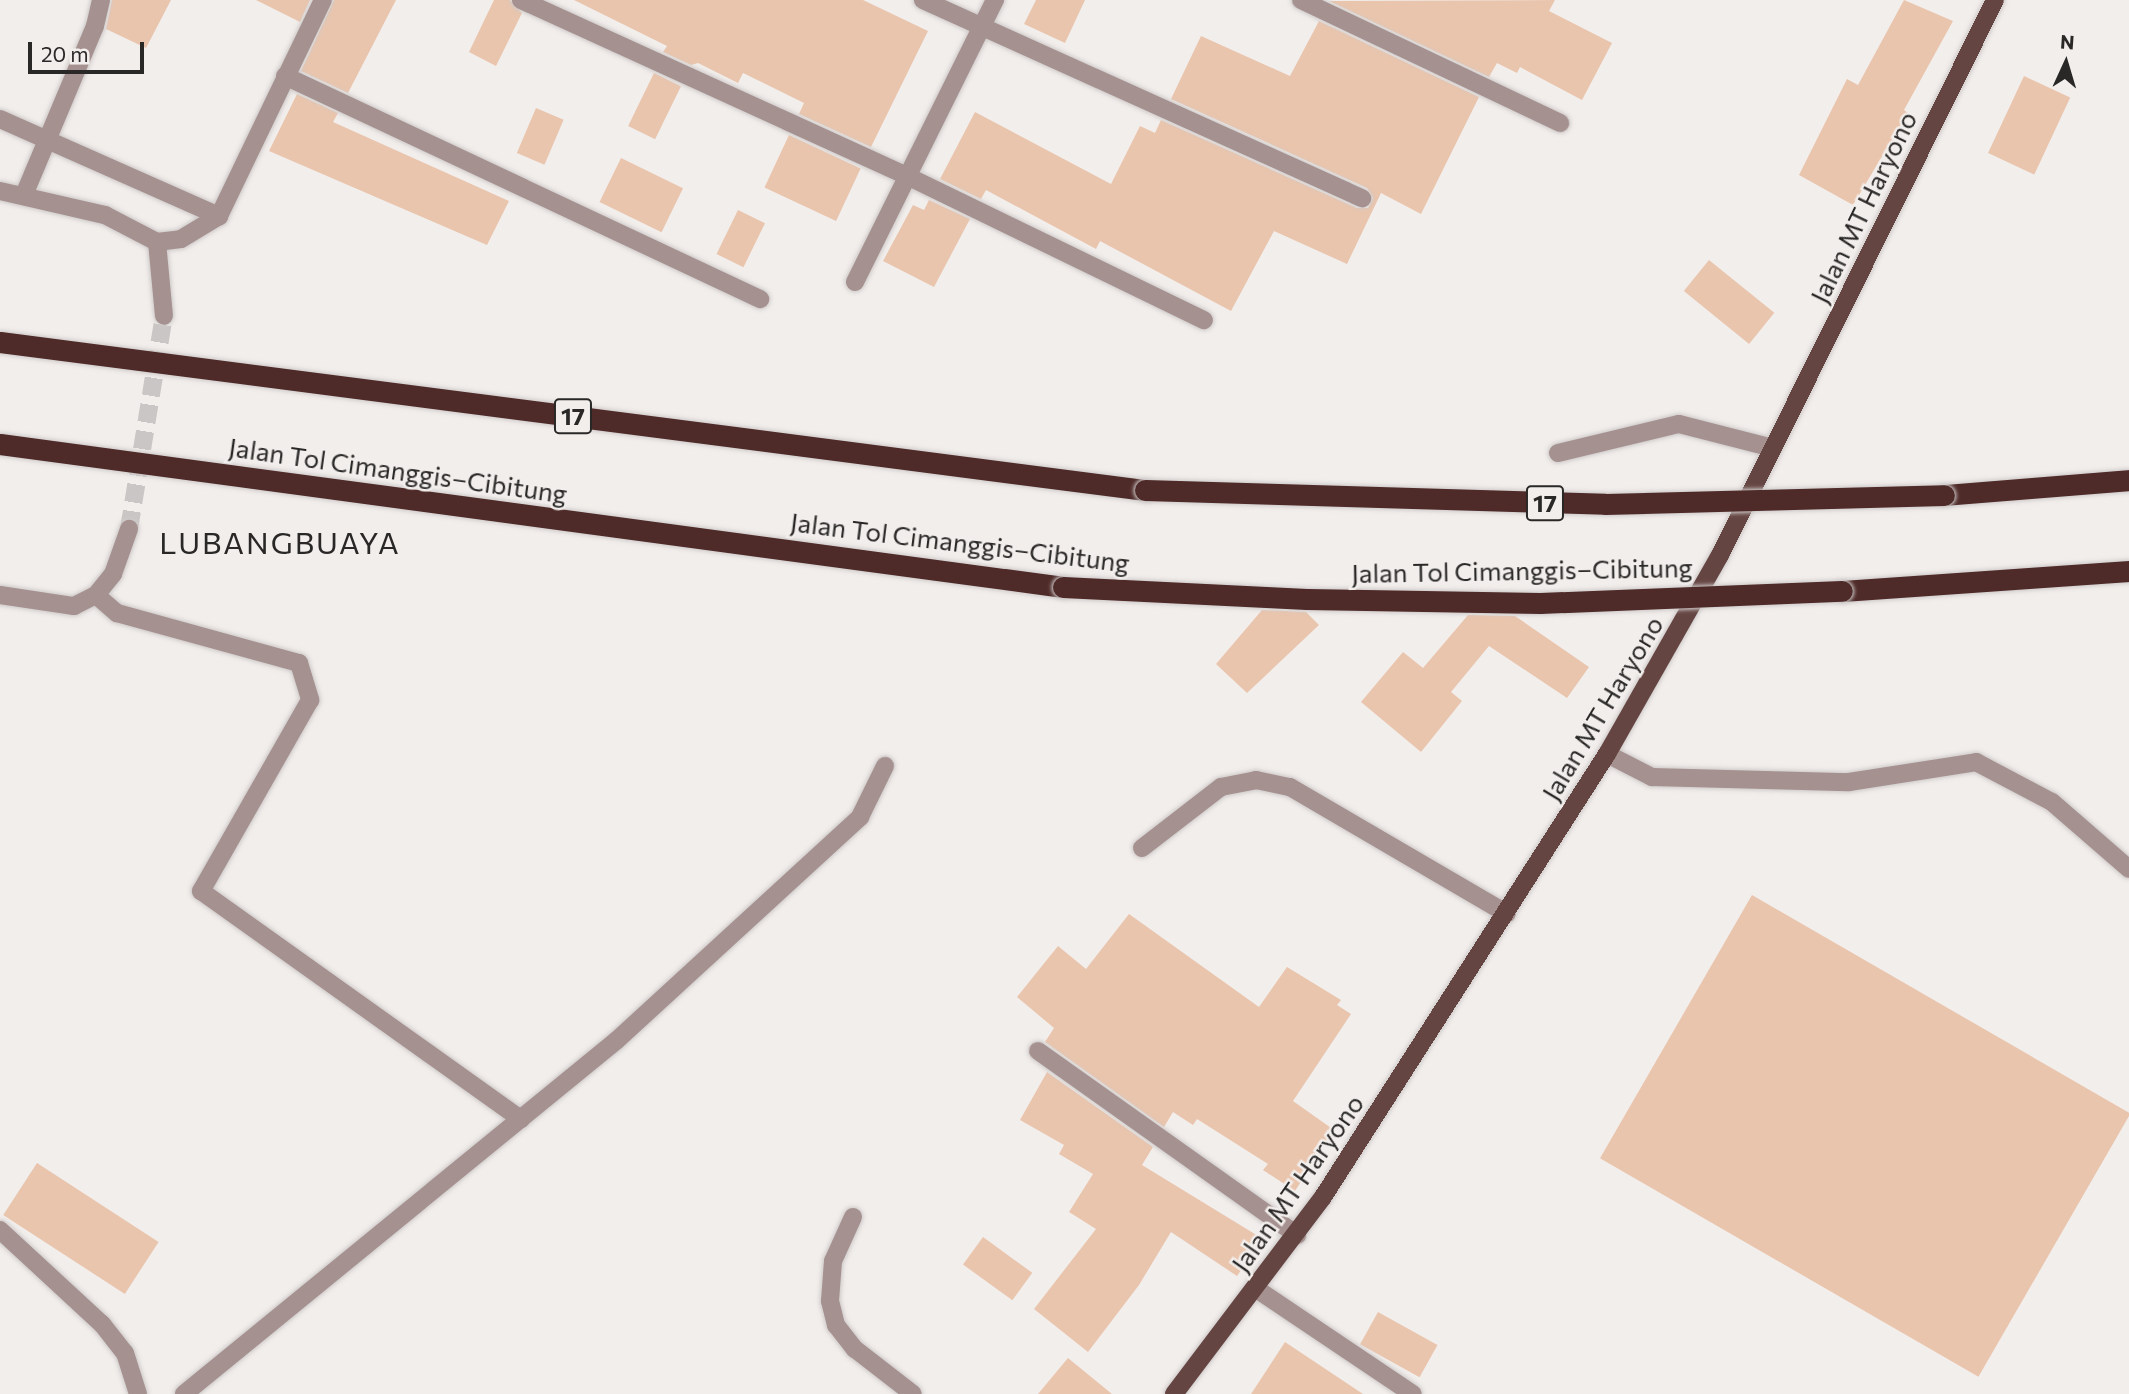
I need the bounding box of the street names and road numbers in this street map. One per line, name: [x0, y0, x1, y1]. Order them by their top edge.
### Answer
street label: Jalan MT Haryono: [1803, 106, 1923, 308]
road number: 17: [554, 396, 592, 436]
street label: Jalan Tol Cimanggis–Cibitung: [227, 431, 569, 509]
road number: 17: [1526, 482, 1564, 524]
street label: Jalan Tol Cimanggis–Cibitung: [789, 506, 1131, 578]
street label: Jalan Tol Cimanggis–Cibitung: [1351, 551, 1693, 589]
street label: Jalan MT Haryono: [1535, 610, 1669, 806]
street label: Jalan MT Haryono: [1224, 1088, 1370, 1278]

